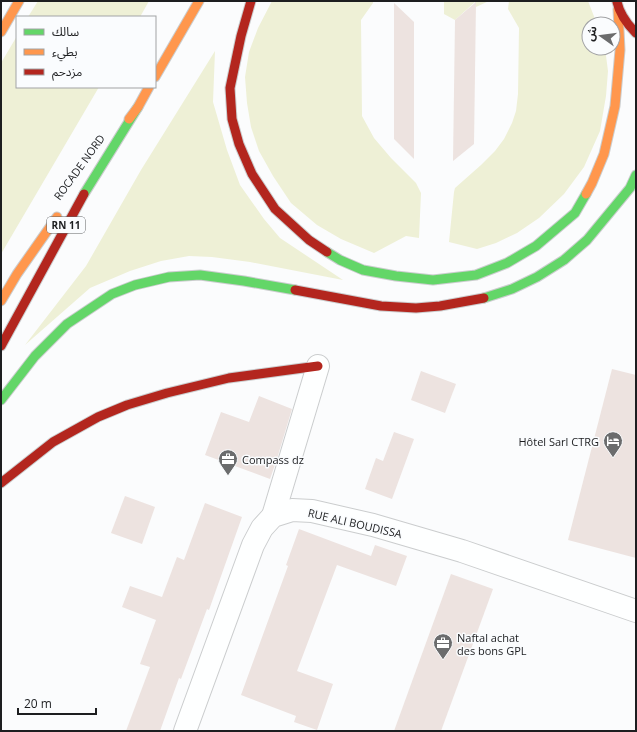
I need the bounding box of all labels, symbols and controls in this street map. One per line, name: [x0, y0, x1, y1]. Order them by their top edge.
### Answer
legend: [16, 16, 156, 88]
north arrow: [581, 16, 621, 56]
text: سالك: [52, 23, 79, 40]
text: ش: [582, 24, 600, 43]
text: بطيء: [52, 43, 78, 62]
text: مزدحم: [52, 63, 82, 81]
street label: ROCADE NORD: [50, 131, 108, 203]
road number: RN 11: [47, 217, 85, 233]
hotel icon: Hôtel Sarl CTRG: [602, 430, 624, 458]
place label: Hôtel Sarl CTRG: [518, 434, 599, 449]
office icon: Compass dz: [217, 448, 239, 476]
place label: Compass dz: [242, 452, 304, 467]
street label: RUE ALI BOUDISSA: [306, 505, 404, 541]
place label: Naftal achat des bons GPL: [457, 630, 527, 658]
office icon: Naftal achat des bons GPL: [432, 632, 454, 660]
scale bar: [18, 690, 96, 716]
text: 20 m: [24, 695, 52, 712]

